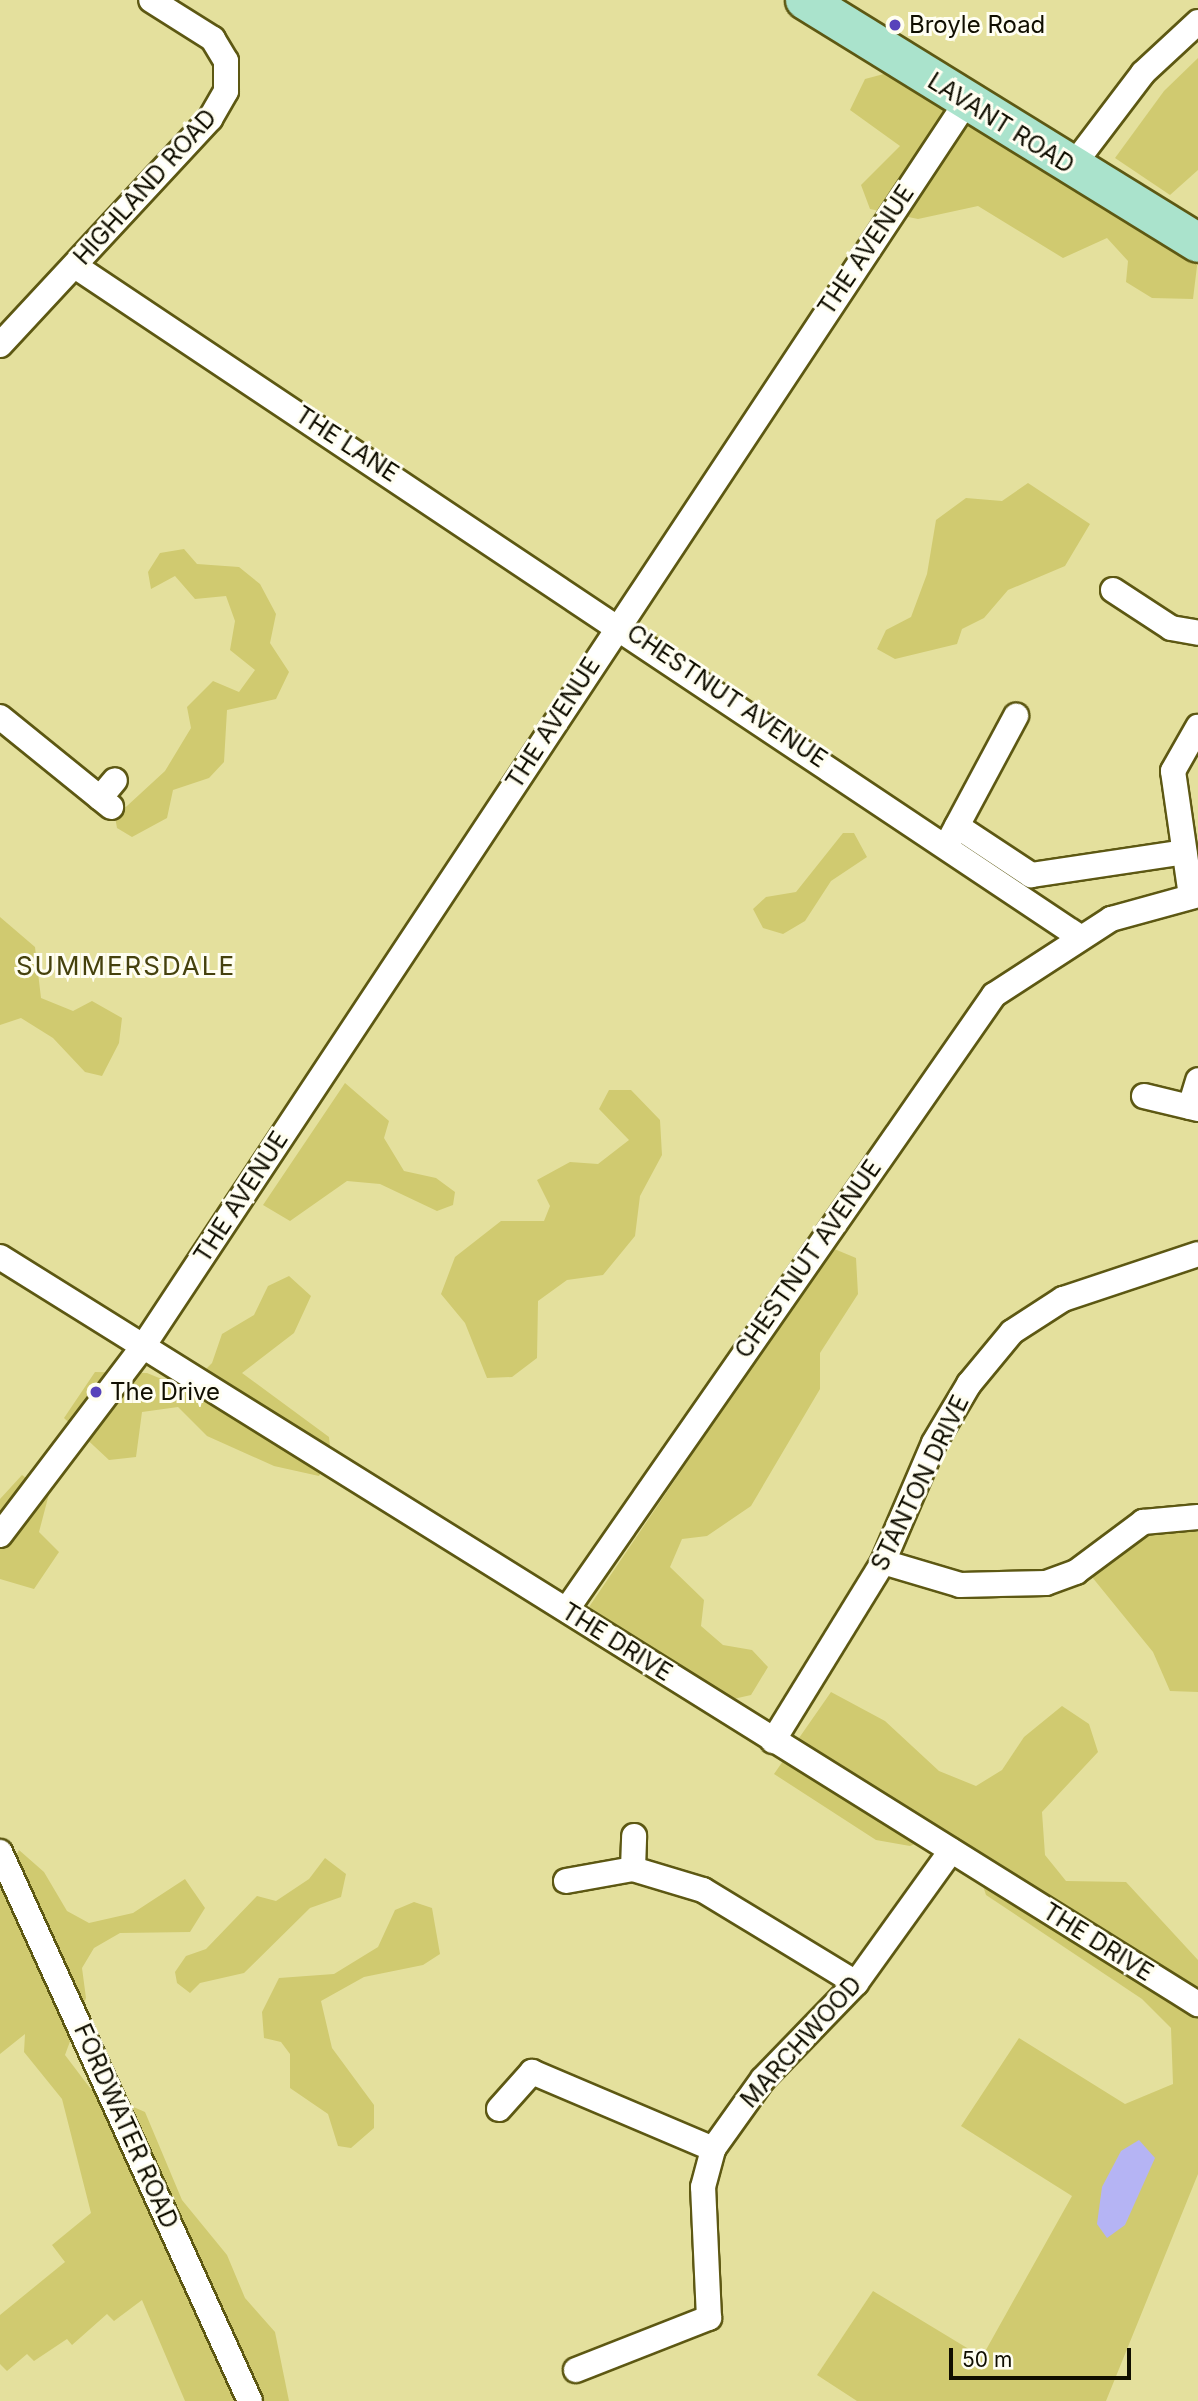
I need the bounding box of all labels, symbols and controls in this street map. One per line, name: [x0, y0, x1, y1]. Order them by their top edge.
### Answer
place label: Broyle Road: [909, 11, 1045, 39]
marker: Broyle Road: [887, 17, 903, 33]
street label: LAVANT ROAD: [922, 67, 1080, 179]
street label: HIGHLAND ROAD: [68, 103, 222, 271]
street label: THE AVENUE: [812, 179, 920, 321]
street label: THE LANE: [290, 400, 404, 488]
street label: CHESTNUT AVENUE: [621, 618, 833, 774]
street label: THE AVENUE: [500, 652, 606, 794]
district label: SUMMERSDALE: [17, 950, 235, 982]
street label: THE AVENUE: [188, 1126, 294, 1268]
street label: CHESTNUT AVENUE: [729, 1154, 887, 1364]
place label: The Drive: [110, 1378, 220, 1406]
marker: The Drive: [88, 1384, 104, 1400]
street label: STANTON DRIVE: [865, 1391, 975, 1575]
street label: THE DRIVE: [556, 1597, 678, 1687]
street label: THE DRIVE: [1037, 1897, 1159, 1987]
street label: MARCHWOOD: [735, 1970, 867, 2114]
street label: FORDWATER ROAD: [68, 2019, 184, 2233]
scale bar: [953, 2334, 1135, 2378]
text: 50 m: [962, 2347, 1012, 2372]

